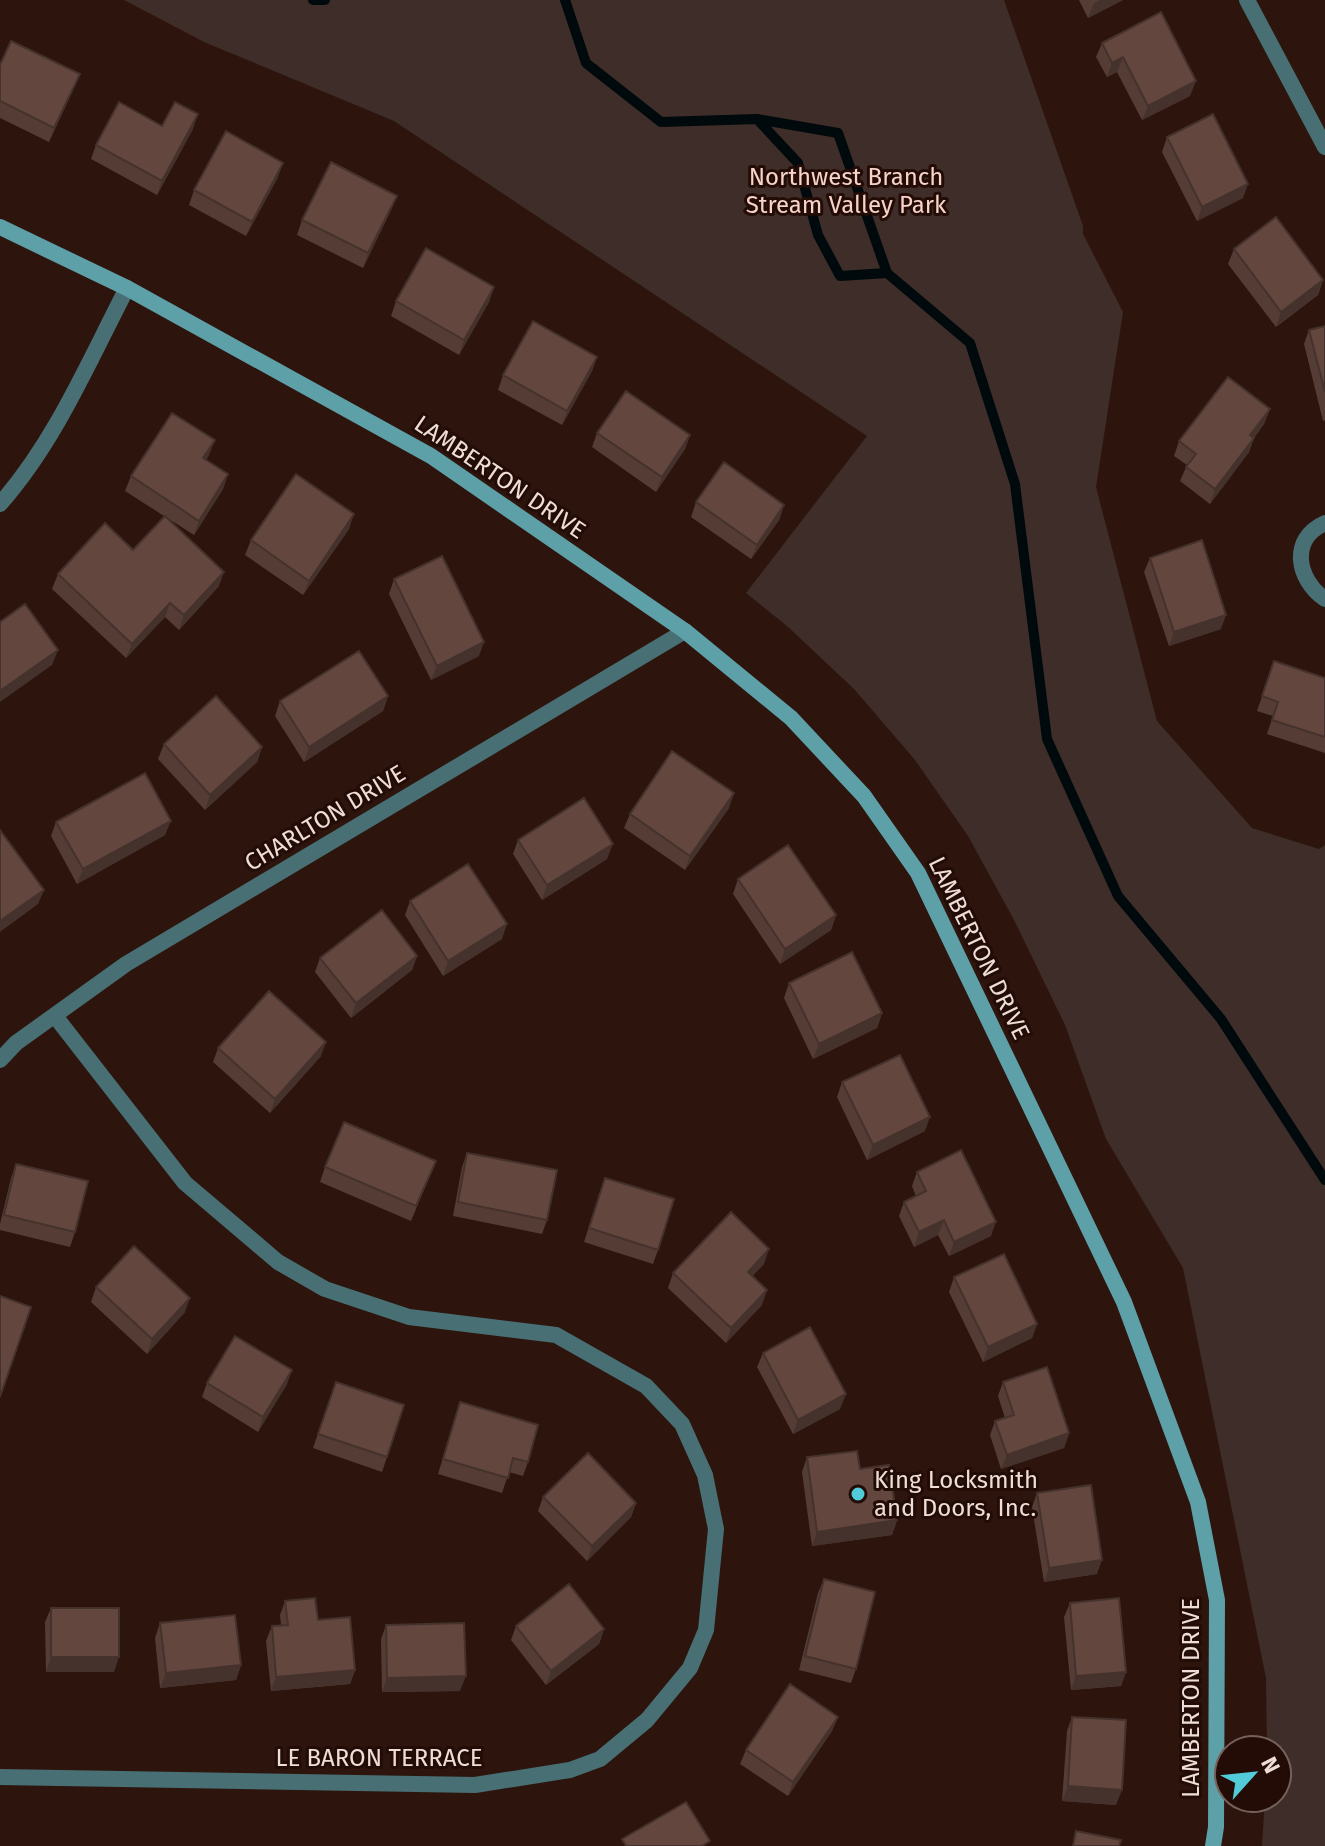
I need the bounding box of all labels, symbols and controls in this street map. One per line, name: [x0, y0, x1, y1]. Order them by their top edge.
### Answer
park label: Northwest Branch Stream Valley Park: [746, 163, 947, 219]
street label: LAMBERTON DRIVE: [409, 409, 591, 545]
street label: CHARLTON DRIVE: [240, 759, 410, 877]
street label: LAMBERTON DRIVE: [923, 852, 1035, 1044]
place label: King Locksmith and Doors, Inc.: [874, 1466, 1038, 1522]
marker: King Locksmith and Doors, Inc.: [849, 1485, 867, 1503]
street label: LAMBERTON DRIVE: [1177, 1598, 1205, 1798]
north arrow: [1213, 1734, 1293, 1814]
street label: LE BARON TERRACE: [275, 1744, 483, 1772]
text: N: [1255, 1753, 1286, 1778]

